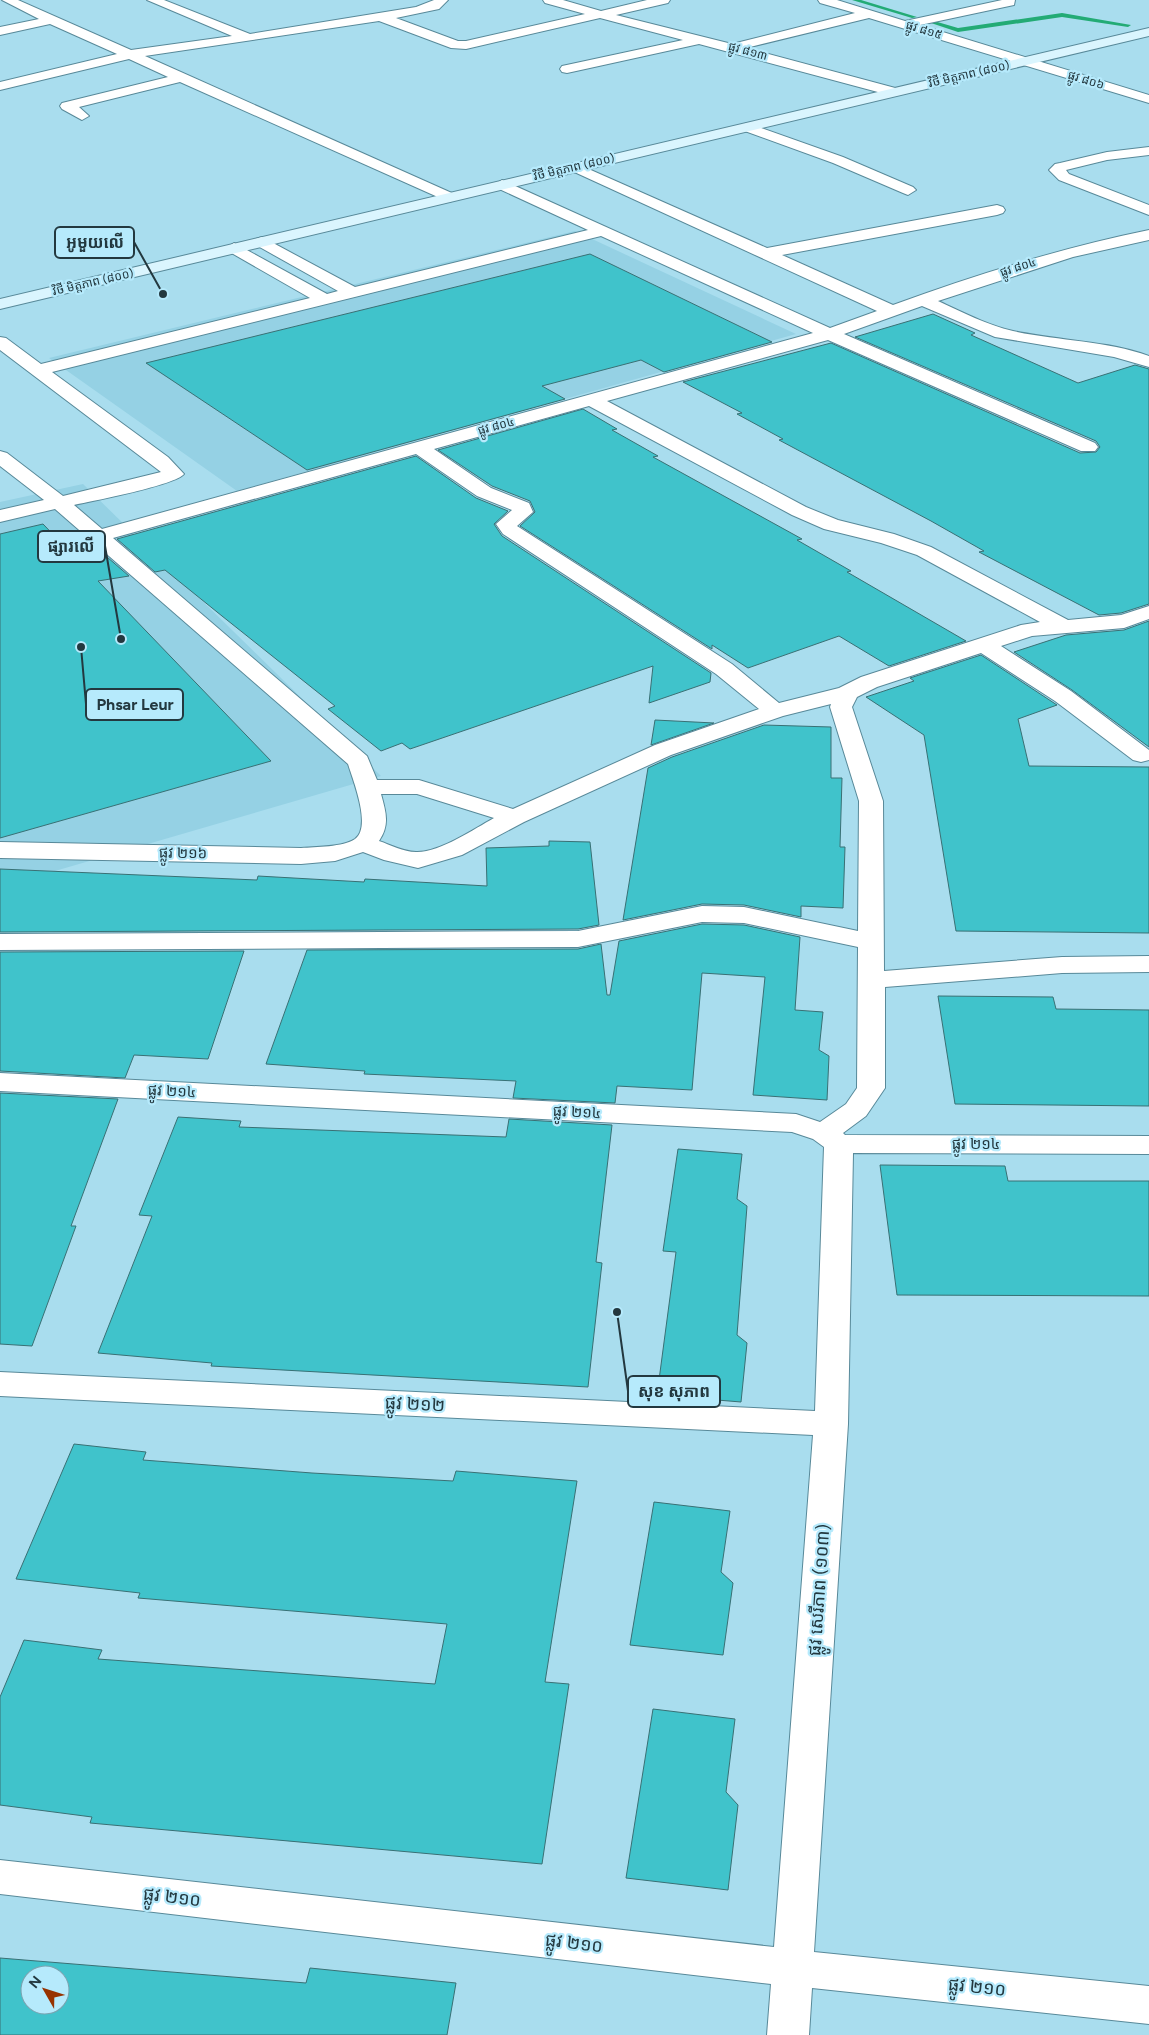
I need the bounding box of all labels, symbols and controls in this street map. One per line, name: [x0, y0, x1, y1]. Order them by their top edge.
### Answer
street label: ផ្លូវ ៨១៥: [903, 18, 944, 46]
street label: ផ្លូវ ៨១៣: [726, 39, 769, 66]
street label: វិថី មិត្តភាព (៨០០): [927, 57, 1011, 90]
street label: ផ្លូវ ៨០៦: [1065, 68, 1106, 96]
street label: វិថី មិត្តភាព (៨០០): [532, 150, 616, 183]
callout: អូមួយលេី: [55, 227, 134, 258]
text: អូមួយលេី: [66, 232, 124, 253]
street label: ផ្លូវ ៨០៤: [998, 255, 1039, 283]
street label: វិថី មិត្តភាព (៨០០): [51, 265, 135, 298]
street label: ផ្លូវ ៨០៤: [476, 414, 517, 441]
callout: ផ្សារលើ: [38, 531, 105, 562]
text: ផ្សារលើ: [48, 536, 94, 556]
callout: Phsar Leur: [86, 689, 183, 720]
text: Phsar Leur: [96, 695, 174, 714]
street label: ផ្លូវ ២១៦: [159, 844, 207, 867]
street label: ផ្លូវ ២១៤: [147, 1081, 197, 1106]
street label: ផ្លូវ ២១៤: [552, 1102, 602, 1127]
street label: ផ្លូវ ២១៤: [952, 1135, 1000, 1157]
callout: សុខ សុភាព: [628, 1376, 720, 1407]
text: សុខ សុភាព: [638, 1382, 710, 1402]
street label: ផ្លូវ ២១២: [384, 1391, 446, 1422]
street label: ផ្លូវ សេរីភាព (១០៣): [803, 1523, 840, 1657]
street label: ផ្លូវ ២១០: [141, 1883, 202, 1917]
street label: ផ្លូវ ២១០: [543, 1929, 604, 1963]
north arrow: [20, 1965, 70, 2015]
text: N: [25, 1973, 45, 1992]
street label: ផ្លូវ ២១០: [946, 1973, 1007, 2006]

